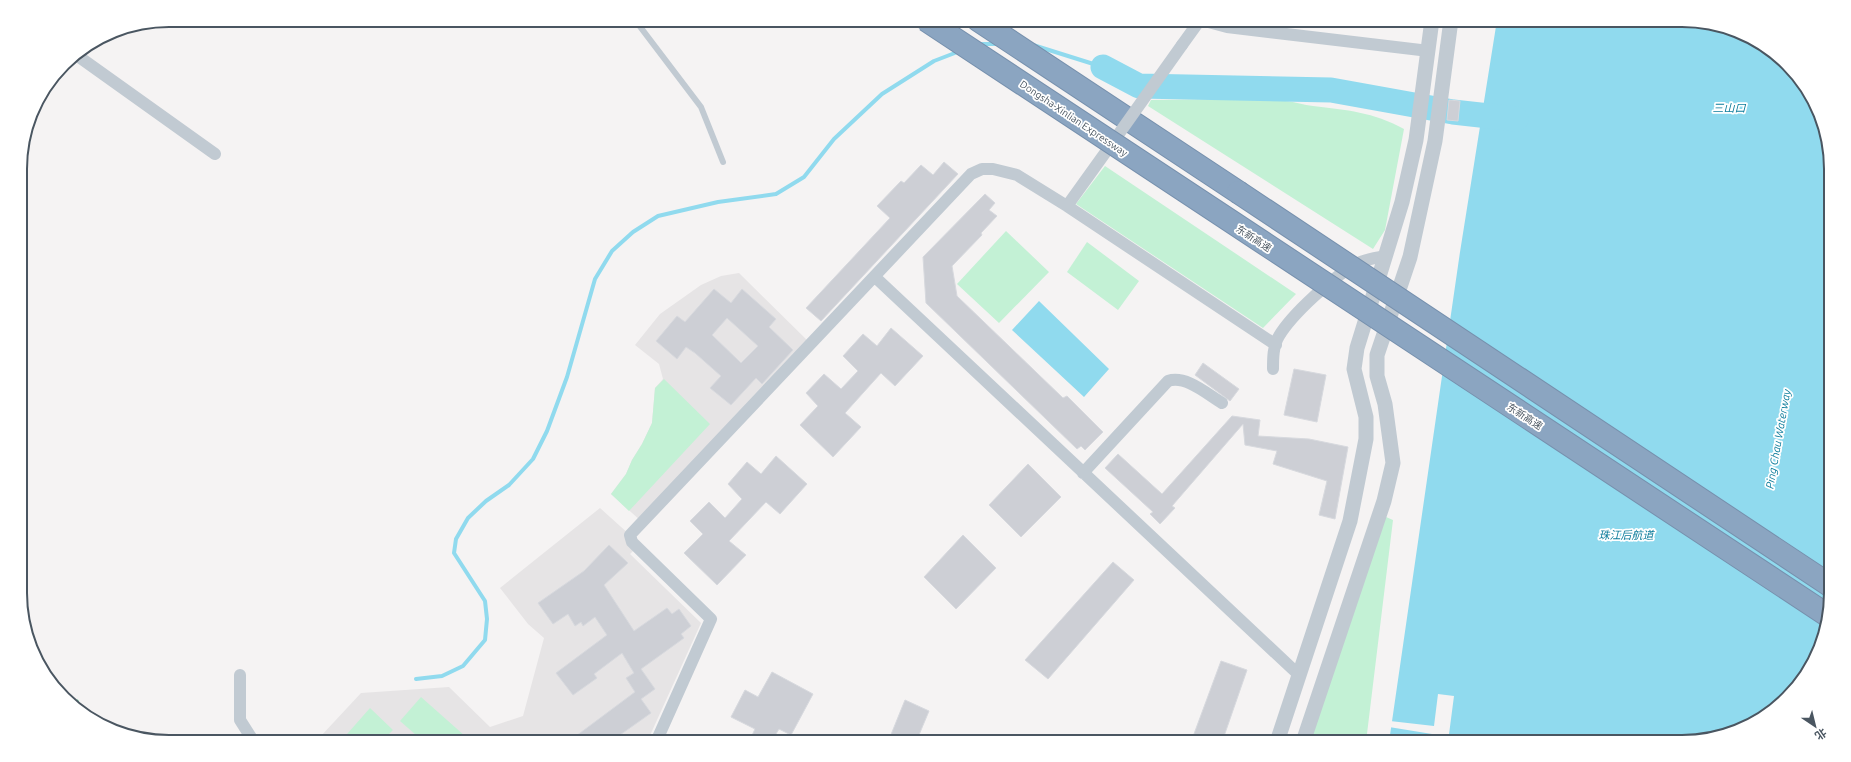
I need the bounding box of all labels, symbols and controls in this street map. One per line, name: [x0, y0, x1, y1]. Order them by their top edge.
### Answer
street label: Dongsha-Xinlian Expressway: [1018, 78, 1130, 159]
water label: 三山口: [1713, 102, 1746, 114]
street label: 东新高速: [1234, 223, 1273, 254]
water label: Ping Chau Waterway: [1763, 388, 1793, 490]
street label: 东新高速: [1505, 401, 1544, 432]
water label: 珠江后航道: [1599, 529, 1655, 541]
north arrow: [1795, 706, 1835, 746]
text: 北: [1813, 726, 1829, 742]

